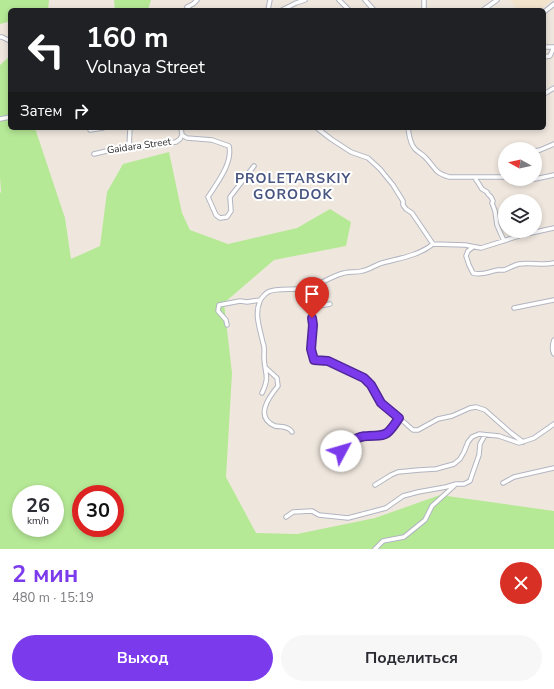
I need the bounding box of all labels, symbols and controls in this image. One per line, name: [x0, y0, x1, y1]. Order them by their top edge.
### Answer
text: 160 m: [86, 19, 169, 57]
icon: left: [20, 24, 72, 76]
text: Volnaya Street: [86, 55, 205, 79]
icon: right: [70, 100, 92, 122]
text: Затем: [20, 101, 62, 121]
street label: Gaidara Street: [106, 134, 172, 157]
north arrow: [498, 142, 542, 186]
map controls: [498, 142, 542, 238]
district label: PROLETARSKIY GORODOK: [235, 169, 351, 204]
button: layers: [498, 194, 542, 238]
pin: [295, 277, 329, 318]
icon: arrive: [301, 283, 323, 305]
position arrow: [320, 430, 362, 472]
speed limit sign: 30: [72, 485, 124, 537]
text: 26: [26, 492, 50, 519]
text: km/h: [27, 514, 49, 528]
text: 2 мин: [12, 558, 78, 590]
button: close: [500, 562, 542, 604]
text: 480 m · 15:19: [12, 589, 94, 607]
button: Выход: [12, 635, 273, 681]
button: Поделиться: [281, 635, 542, 681]

